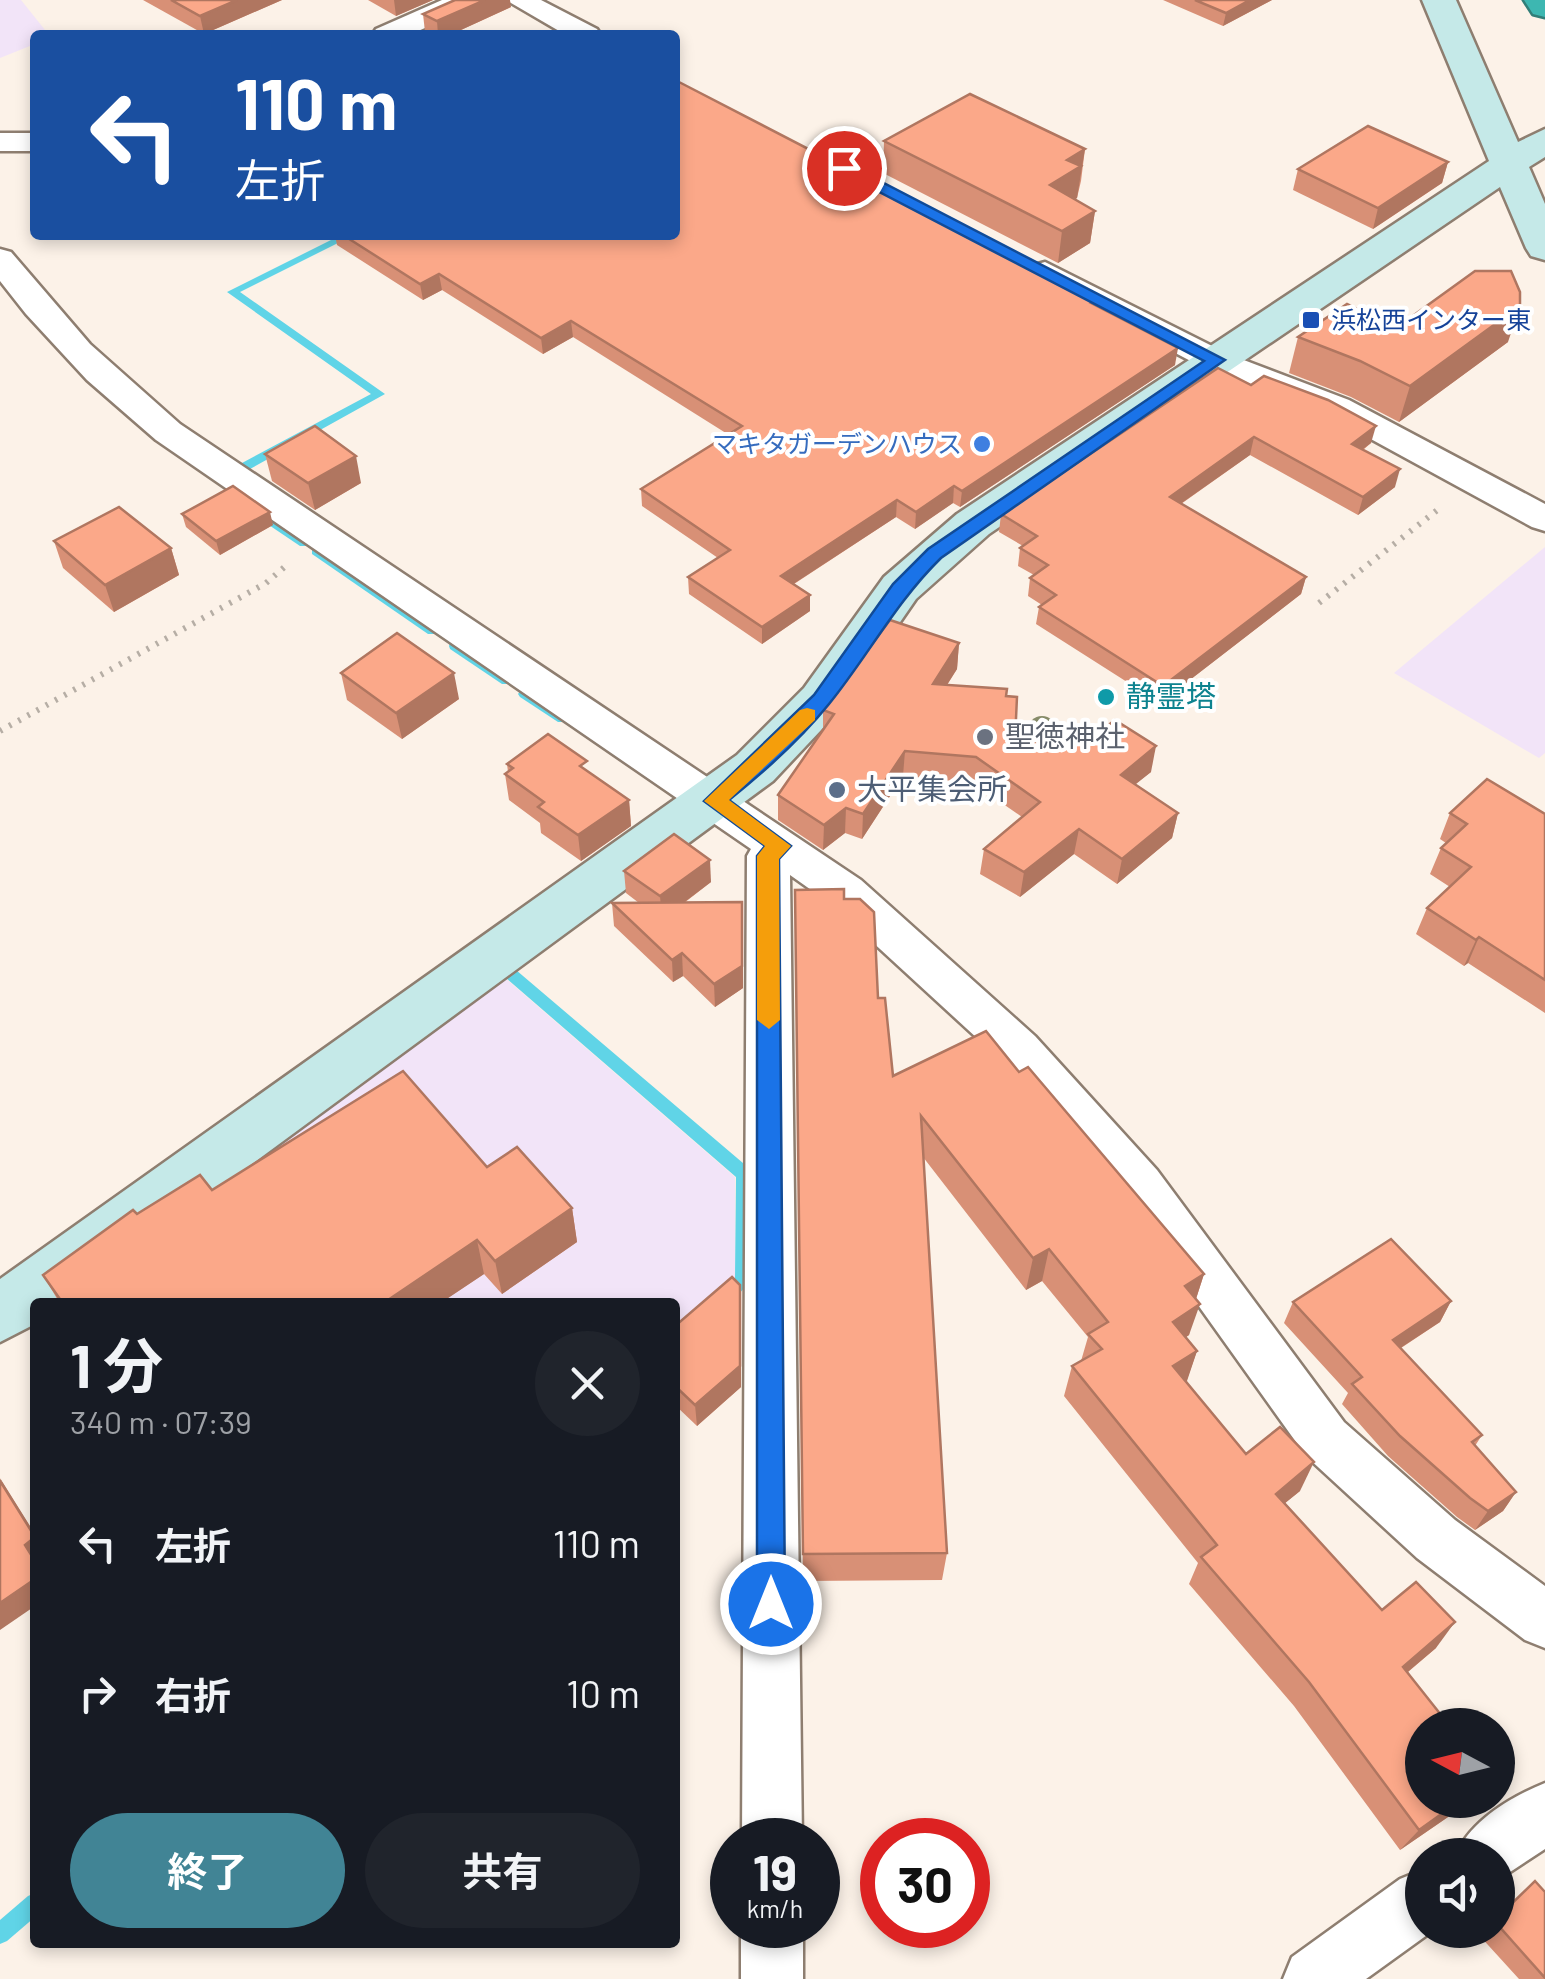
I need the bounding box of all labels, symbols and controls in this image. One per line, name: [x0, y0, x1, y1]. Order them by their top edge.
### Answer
text: 110 m: [235, 60, 397, 144]
icon: left: [70, 70, 200, 200]
pin: [802, 126, 887, 211]
icon: arrive: [817, 141, 872, 196]
text: 左折: [235, 152, 325, 206]
place label: 浜松西インター東: [1331, 304, 1531, 334]
marker: 浜松西インター東: [1300, 309, 1322, 331]
place label: マキタガーデンハウス: [712, 428, 962, 458]
marker: マキタガーデンハウス: [971, 433, 993, 455]
place label: 静霊塔: [1126, 677, 1216, 713]
marker: 静霊塔: [1095, 686, 1117, 708]
place label: 聖徳神社: [1005, 717, 1125, 753]
marker: 聖徳神社: [974, 726, 996, 748]
place label: 大平集会所: [857, 770, 1007, 806]
marker: 大平集会所: [826, 779, 848, 801]
text: 1 分: [70, 1328, 163, 1400]
button: close: [535, 1331, 640, 1436]
text: 340 m · 07:39: [70, 1402, 252, 1440]
icon: left: [70, 1516, 125, 1571]
text: 110 m: [553, 1520, 640, 1566]
text: 左折: [155, 1522, 231, 1568]
position arrow: [719, 1552, 823, 1656]
icon: right: [70, 1666, 125, 1721]
text: 10 m: [566, 1670, 640, 1716]
text: 右折: [155, 1672, 231, 1718]
north arrow: [1405, 1708, 1515, 1818]
map controls: [1405, 1708, 1515, 1948]
button: 終了: [70, 1813, 345, 1928]
button: 共有: [365, 1813, 640, 1928]
speed limit sign: 30: [860, 1818, 990, 1948]
button: sound: [1405, 1838, 1515, 1948]
text: 19: [753, 1841, 797, 1901]
text: km/h: [747, 1893, 803, 1923]

